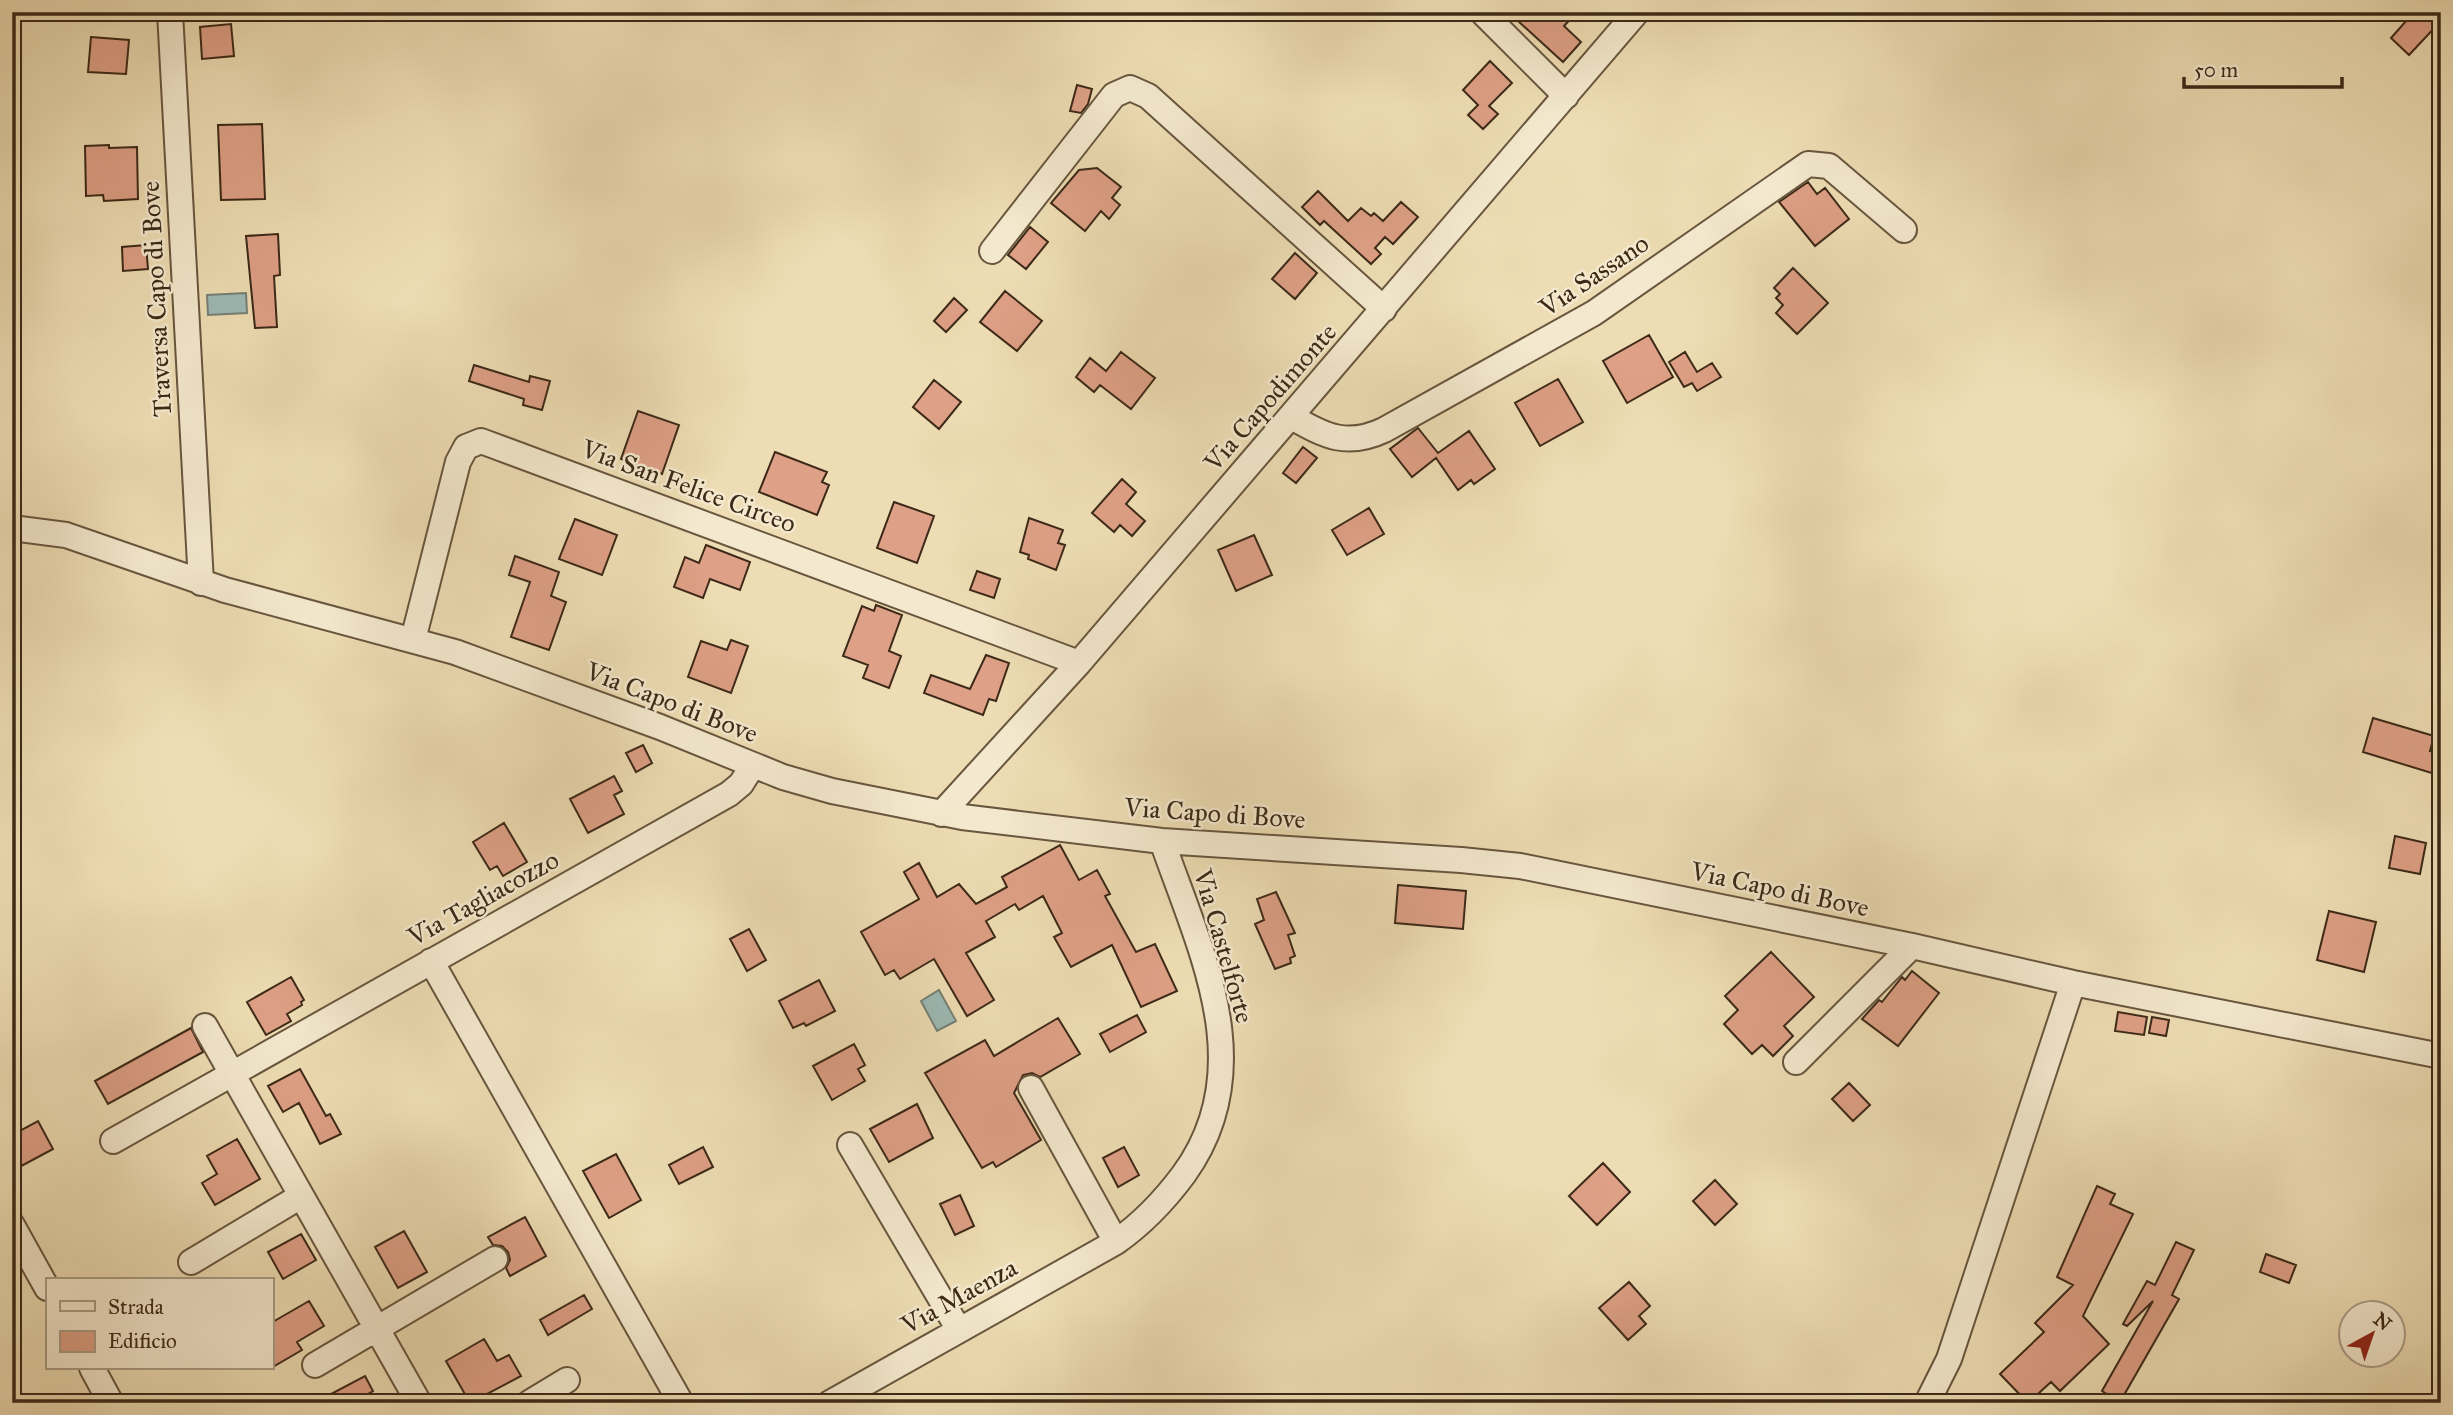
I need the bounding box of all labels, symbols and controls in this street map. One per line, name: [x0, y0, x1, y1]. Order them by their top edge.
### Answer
scale bar: [2184, 46, 2341, 90]
text: 50 m: [2194, 57, 2239, 83]
street label: Traversa Capo di Bove: [134, 180, 178, 418]
street label: Via Sassano: [1532, 227, 1655, 324]
street label: Via Capodimonte: [1196, 316, 1343, 478]
street label: Via San Felice Circeo: [577, 432, 801, 540]
street label: Via Capo di Bove: [581, 654, 763, 750]
street label: Via Capo di Bove: [1122, 791, 1307, 835]
street label: Via Tagliacozzo: [401, 843, 564, 953]
street label: Via Capo di Bove: [1687, 854, 1872, 924]
street label: Via Castelforte: [1186, 864, 1261, 1027]
street label: Via Maenza: [895, 1251, 1023, 1341]
legend: [46, 1278, 273, 1370]
text: Strada: [108, 1294, 164, 1320]
north arrow: [2338, 1300, 2408, 1370]
text: N: [2369, 1307, 2396, 1335]
text: Edificio: [108, 1328, 177, 1354]

